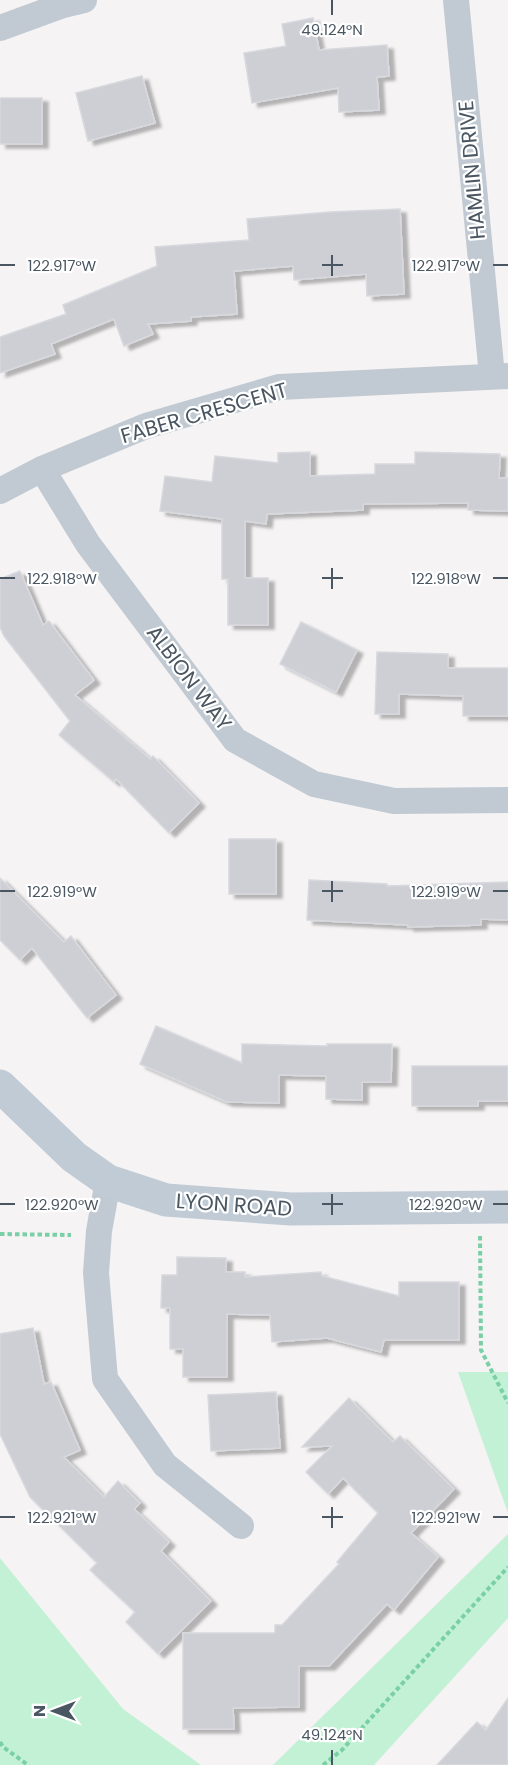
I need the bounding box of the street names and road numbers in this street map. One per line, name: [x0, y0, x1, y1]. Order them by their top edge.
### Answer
street label: HAMLIN DRIVE: [451, 99, 492, 241]
street label: FABER CRESCENT: [117, 375, 291, 450]
street label: ALBION WAY: [140, 619, 239, 736]
street label: LYON ROAD: [175, 1186, 293, 1223]

